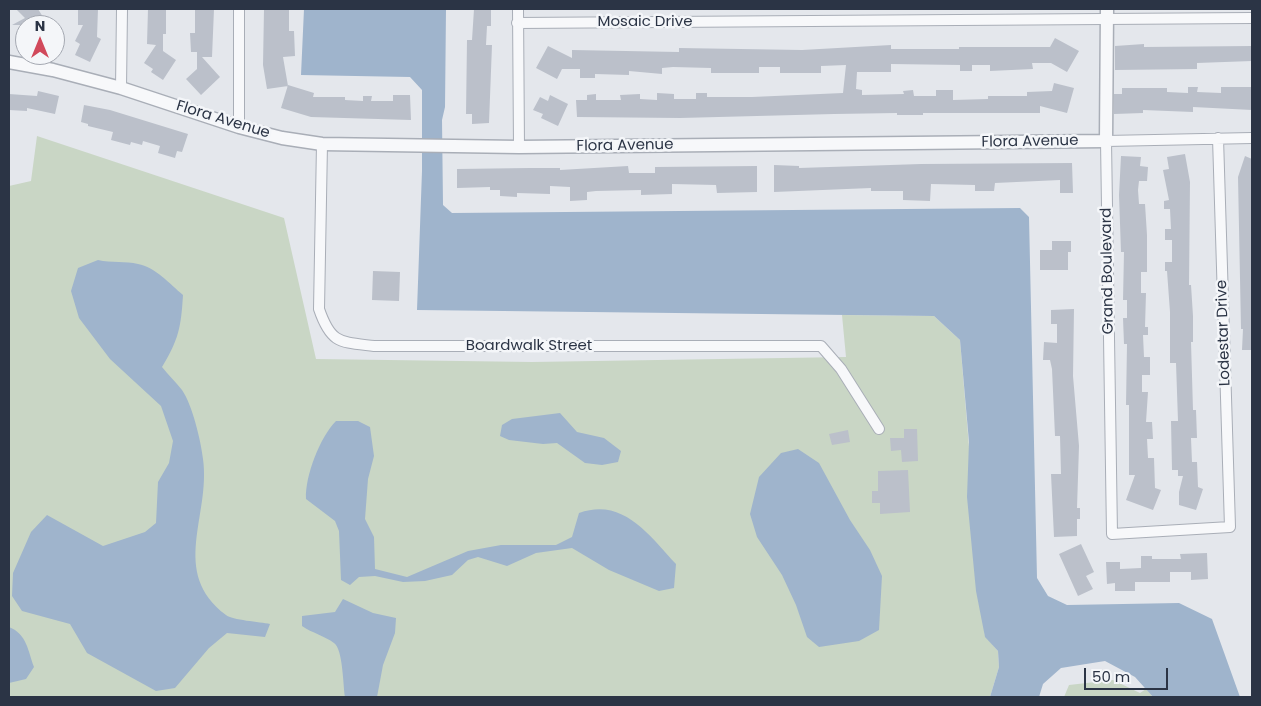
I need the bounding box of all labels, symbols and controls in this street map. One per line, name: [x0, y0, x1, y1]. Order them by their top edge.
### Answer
street label: Mosaic Drive: [598, 13, 692, 31]
north arrow: [15, 15, 65, 65]
text: N: [35, 16, 45, 36]
street label: Flora Avenue: [174, 97, 272, 143]
street label: Flora Avenue: [981, 132, 1079, 152]
street label: Flora Avenue: [576, 136, 674, 156]
street label: Grand Boulevard: [1098, 207, 1118, 335]
street label: Lodestar Drive: [1213, 280, 1235, 386]
street label: Boardwalk Street: [466, 337, 592, 355]
scale bar: [1086, 658, 1170, 690]
text: 50 m: [1092, 666, 1130, 687]

